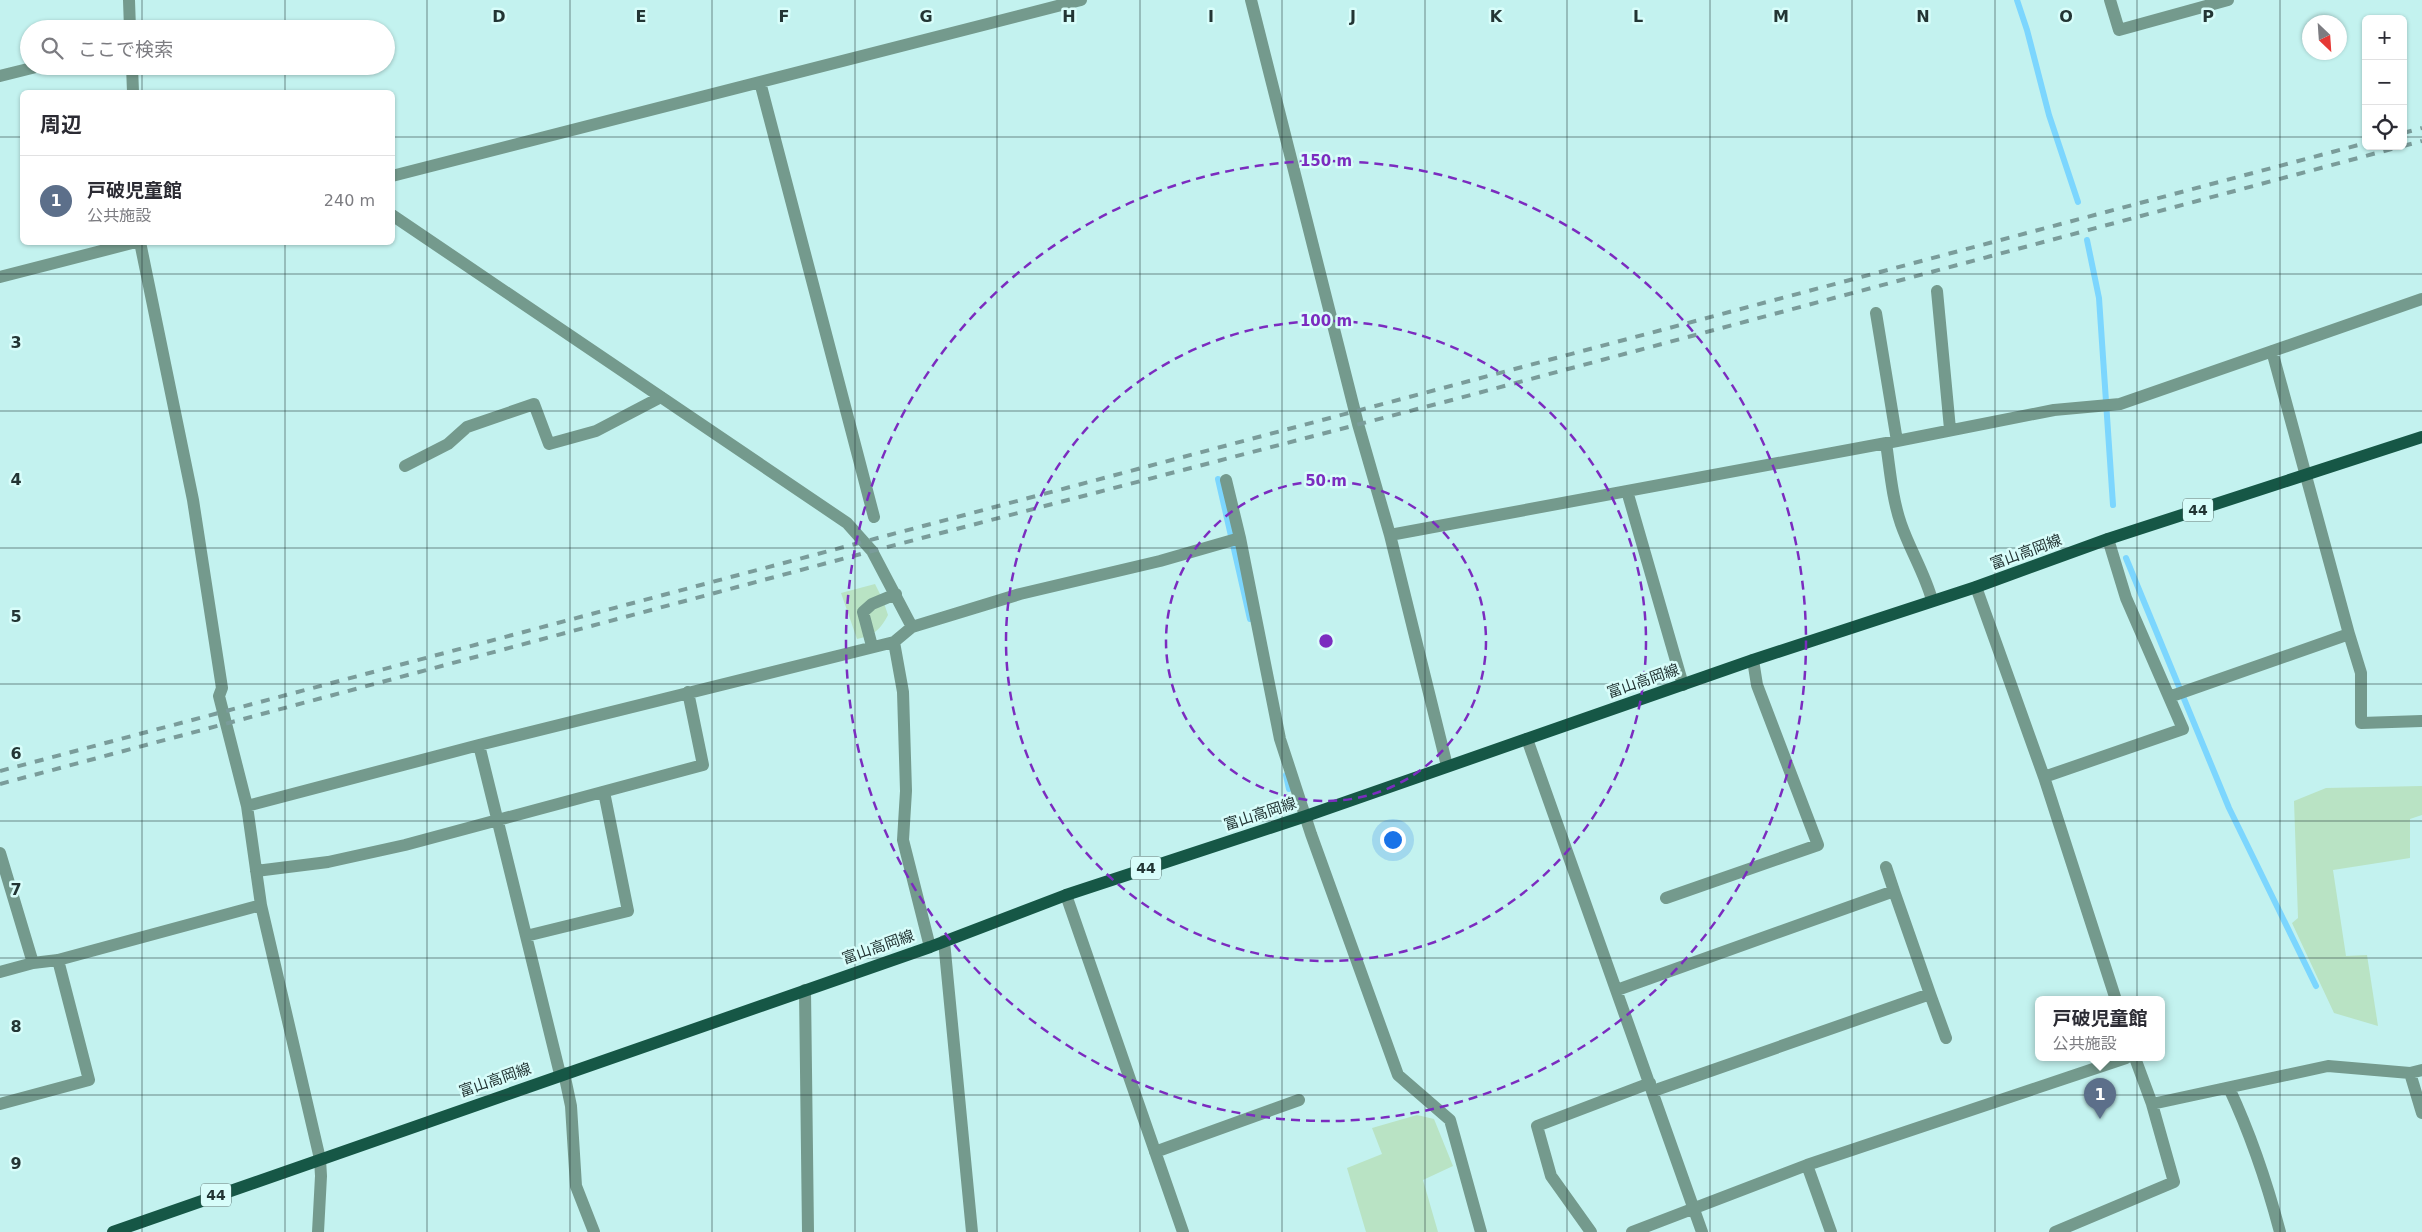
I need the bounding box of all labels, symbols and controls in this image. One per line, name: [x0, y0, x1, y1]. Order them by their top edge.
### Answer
text: D: [492, 7, 506, 26]
text: E: [636, 7, 646, 26]
text: F: [779, 7, 789, 26]
text: G: [919, 7, 933, 26]
text: H: [1062, 7, 1076, 26]
text: I: [1208, 7, 1214, 26]
text: J: [1349, 7, 1356, 26]
text: K: [1490, 7, 1503, 26]
text: L: [1633, 7, 1643, 26]
text: M: [1773, 7, 1789, 26]
text: N: [1916, 7, 1930, 26]
text: O: [2059, 7, 2073, 26]
text: P: [2202, 7, 2214, 26]
north arrow: [2302, 15, 2347, 60]
map controls: [2362, 15, 2407, 150]
button: +: [2362, 15, 2407, 60]
search box: [20, 20, 395, 75]
icon: search: [38, 34, 66, 62]
text: ここで検索: [78, 38, 173, 60]
button: −: [2362, 60, 2407, 105]
button: locate: [2362, 105, 2407, 150]
text: 周辺: [40, 113, 82, 137]
text: 150 m: [1300, 152, 1352, 170]
text: 戸破児童館: [87, 179, 182, 201]
text: 1: [50, 191, 62, 210]
text: 240 m: [324, 191, 375, 210]
text: 公共施設: [87, 206, 151, 225]
text: 100 m: [1300, 312, 1352, 330]
text: 3: [10, 333, 22, 352]
text: 4: [10, 470, 22, 489]
text: 50 m: [1305, 472, 1347, 490]
road number: 44: [2183, 498, 2213, 522]
street label: 富山高岡線: [1988, 531, 2064, 573]
text: 5: [10, 607, 22, 626]
centre of rings: [1317, 632, 1335, 650]
street label: 富山高岡線: [1605, 660, 1681, 702]
text: 6: [10, 744, 22, 763]
street label: 富山高岡線: [1222, 794, 1298, 834]
your location: [1380, 827, 1406, 853]
road number: 44: [1131, 856, 1161, 880]
text: 7: [10, 880, 22, 899]
street label: 富山高岡線: [840, 926, 916, 968]
popup: [2035, 996, 2165, 1061]
text: 戸破児童館: [2052, 1007, 2148, 1029]
text: 8: [10, 1017, 22, 1036]
text: 公共施設: [2052, 1034, 2117, 1053]
street label: 富山高岡線: [457, 1059, 533, 1101]
pin: 1: [2084, 1078, 2116, 1119]
text: 9: [10, 1154, 22, 1173]
road number: 44: [201, 1184, 231, 1206]

